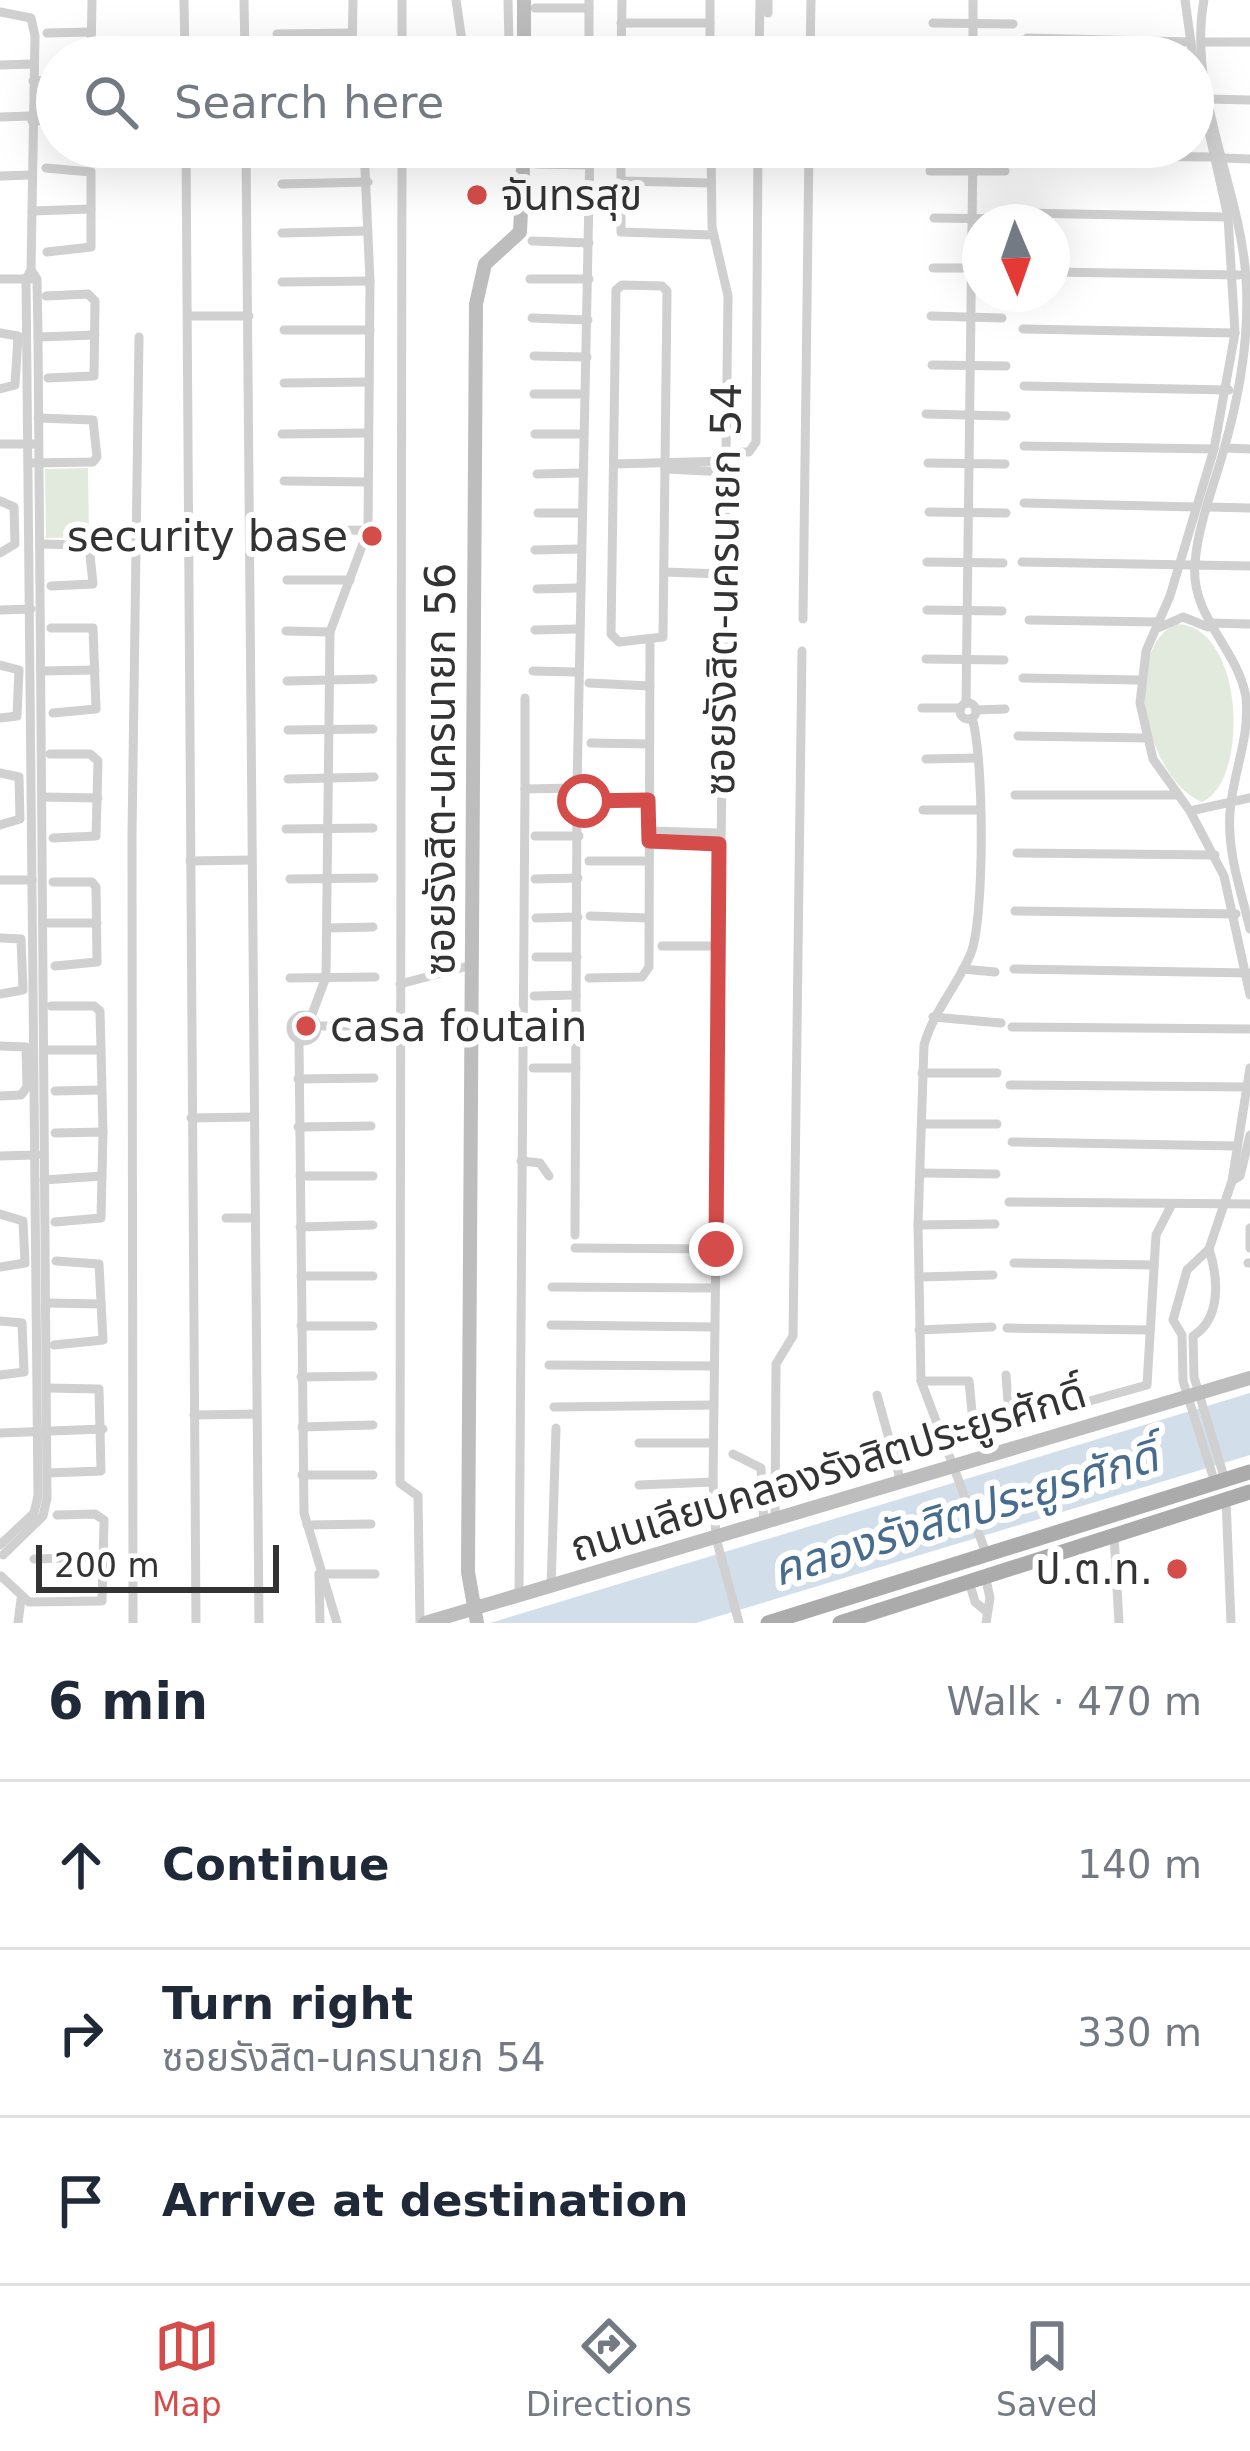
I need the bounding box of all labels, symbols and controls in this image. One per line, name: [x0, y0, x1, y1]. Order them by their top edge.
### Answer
search box: [36, 36, 1214, 168]
icon: search: [78, 69, 144, 135]
text: Search here: [174, 76, 444, 129]
place label: จันทรสุข: [501, 171, 642, 221]
marker: จันทรสุข: [464, 182, 490, 208]
north arrow: [962, 204, 1070, 312]
street label: ซอยรังสิต-นครนายก 54: [695, 382, 751, 796]
place label: security base: [67, 512, 348, 561]
marker: security base: [359, 523, 385, 549]
street label: ซอยรังสิต-นครนายก 56: [416, 562, 465, 976]
route start: [557, 774, 611, 828]
place label: casa foutain: [330, 1002, 587, 1051]
marker: casa foutain: [293, 1013, 319, 1039]
route end: [689, 1222, 743, 1276]
street label: ถนนเลียบคลองรังสิตประยูรศักดิ์: [564, 1368, 1092, 1572]
water label: คลองรังสิตประยูรศักดิ์: [766, 1429, 1164, 1597]
scale bar: [36, 1539, 279, 1592]
place label: ป.ต.ท.: [1035, 1545, 1153, 1594]
text: 200 m: [54, 1546, 160, 1585]
marker: ป.ต.ท.: [1164, 1556, 1190, 1582]
text: 6 min: [48, 1672, 208, 1731]
text: Walk · 470 m: [947, 1679, 1202, 1724]
icon: ahead: [48, 1832, 114, 1898]
text: Continue: [162, 1838, 390, 1891]
text: 140 m: [1077, 1842, 1202, 1887]
text: Turn right: [162, 1977, 413, 2030]
icon: right: [48, 2000, 114, 2066]
text: 330 m: [1077, 2010, 1202, 2055]
text: ซอยรังสิต-นครนายก 54: [162, 2035, 546, 2080]
icon: arrive: [48, 2168, 114, 2234]
text: Arrive at destination: [162, 2174, 688, 2227]
tab: Map: [152, 2313, 222, 2424]
tab: Directions: [526, 2313, 692, 2424]
tab: Saved: [996, 2313, 1098, 2424]

